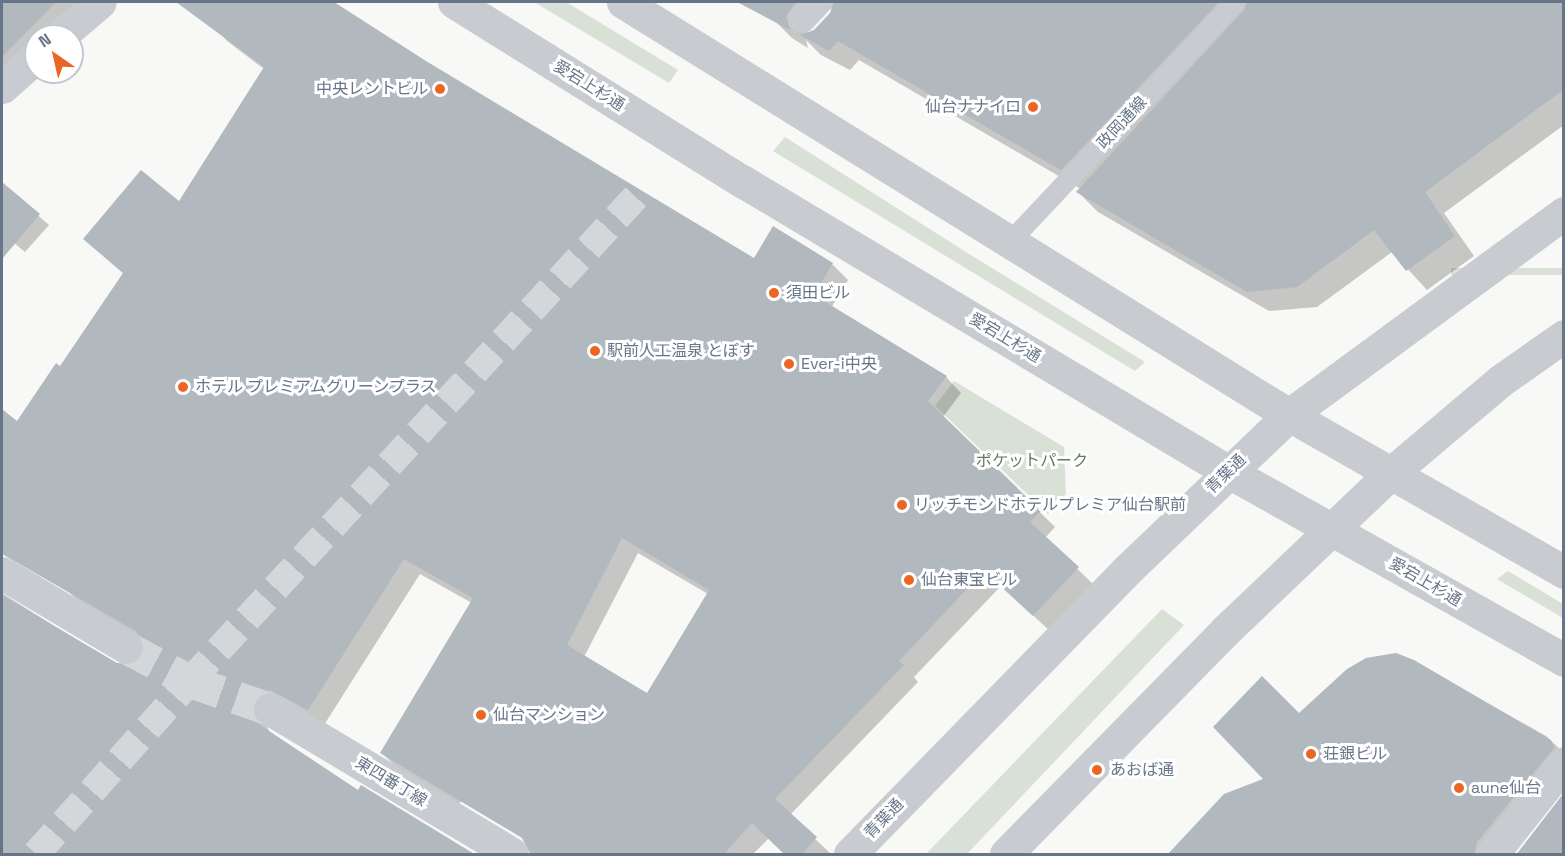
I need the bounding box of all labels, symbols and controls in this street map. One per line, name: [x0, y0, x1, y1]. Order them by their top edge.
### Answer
north arrow: [24, 24, 84, 84]
text: N: [34, 29, 55, 52]
street label: 愛宕上杉通: [550, 57, 628, 115]
place label: 中央レントビル: [316, 79, 428, 99]
marker: 中央レントビル: [433, 82, 447, 96]
street label: 政岡通線: [1093, 93, 1151, 153]
place label: 仙台ナナイロ: [925, 97, 1021, 117]
marker: 仙台ナナイロ: [1026, 100, 1040, 114]
place label: 須田ビル: [786, 283, 850, 303]
marker: 須田ビル: [767, 286, 781, 300]
street label: 愛宕上杉通: [966, 309, 1044, 367]
place label: 駅前人工温泉 とぽす: [607, 341, 755, 361]
marker: 駅前人工温泉 とぽす: [588, 344, 602, 358]
place label: Ever-i中央: [801, 354, 877, 374]
marker: Ever-i中央: [782, 357, 796, 371]
place label: ホテル プレミアムグリーンプラス: [195, 377, 439, 397]
marker: ホテル プレミアムグリーンプラス: [176, 380, 190, 394]
street label: 青葉通: [1202, 450, 1250, 498]
park label: ポケットパーク: [976, 451, 1088, 471]
place label: リッチモンドホテルプレミア仙台駅前: [914, 495, 1186, 515]
marker: リッチモンドホテルプレミア仙台駅前: [895, 498, 909, 512]
street label: 愛宕上杉通: [1386, 554, 1464, 610]
place label: 仙台東宝ビル: [921, 570, 1017, 590]
marker: 仙台東宝ビル: [902, 573, 916, 587]
place label: 仙台マンション: [493, 705, 605, 725]
marker: 仙台マンション: [474, 708, 488, 722]
place label: 荘銀ビル: [1323, 744, 1387, 764]
marker: 荘銀ビル: [1304, 747, 1318, 761]
street label: 東四番丁線: [352, 753, 430, 811]
place label: あおば通: [1110, 760, 1174, 780]
marker: あおば通: [1088, 761, 1106, 779]
place label: aune仙台: [1471, 778, 1541, 798]
marker: aune仙台: [1452, 781, 1466, 795]
street label: 青葉通: [860, 795, 908, 843]

